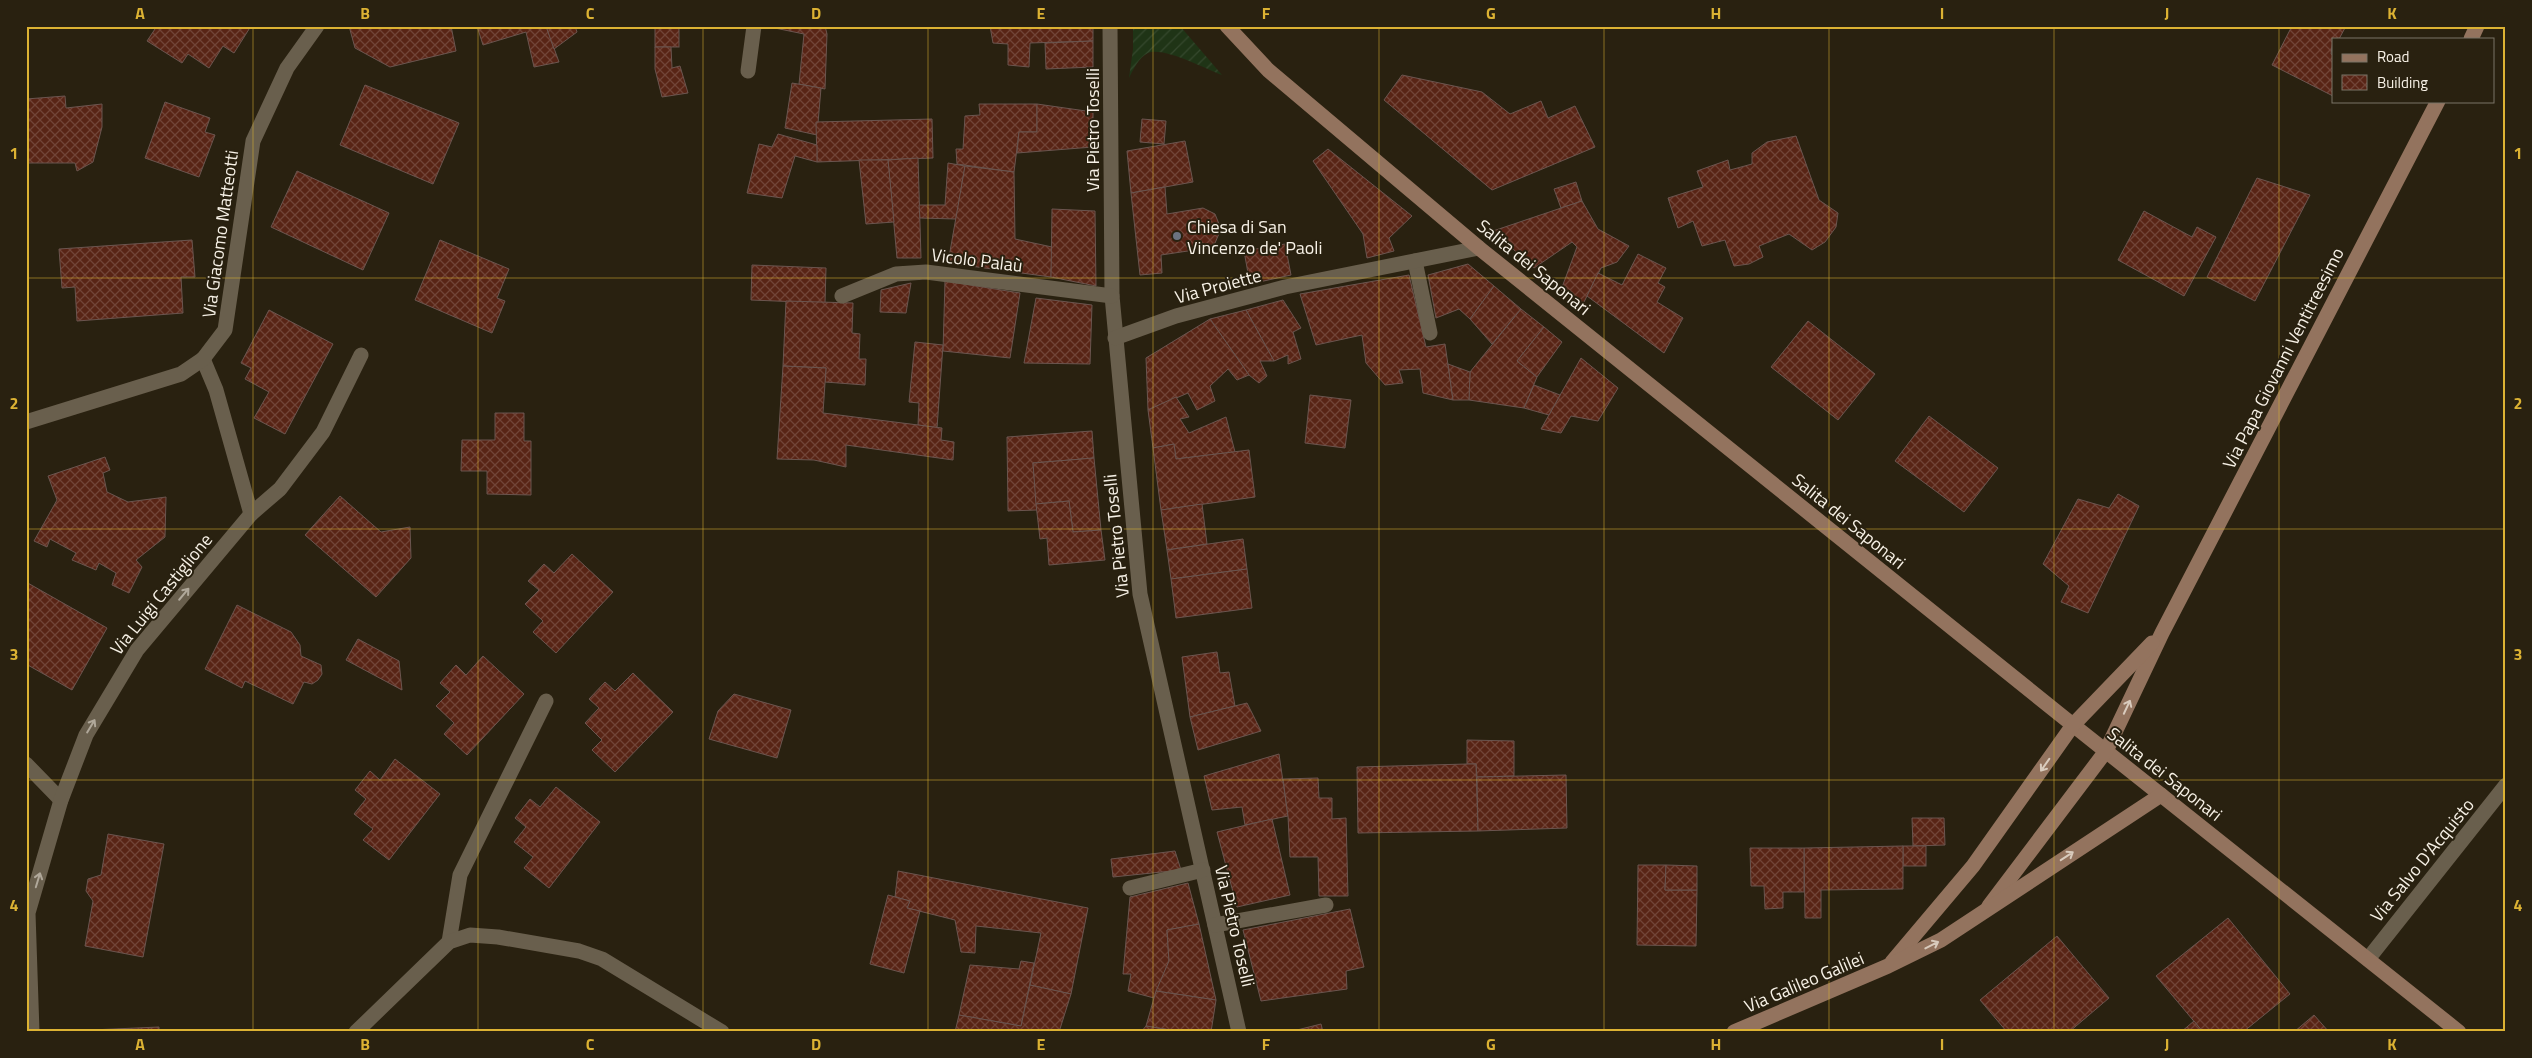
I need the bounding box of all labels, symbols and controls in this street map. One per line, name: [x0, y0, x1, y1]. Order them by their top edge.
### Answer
text: A: [135, 1, 145, 25]
text: B: [360, 1, 370, 25]
text: C: [586, 1, 595, 25]
text: D: [811, 1, 821, 25]
text: E: [1037, 1, 1046, 25]
text: F: [1262, 1, 1271, 25]
text: G: [1486, 1, 1496, 25]
text: H: [1711, 1, 1721, 25]
text: I: [1940, 1, 1944, 25]
text: J: [2165, 1, 2169, 25]
text: K: [2387, 1, 2397, 25]
legend: [2332, 38, 2494, 102]
text: Road: [2377, 45, 2409, 68]
street label: Via Pietro Toselli: [1079, 68, 1106, 192]
text: Building: [2377, 71, 2428, 94]
text: 1: [10, 141, 18, 165]
text: 1: [2514, 141, 2522, 165]
street label: Via Giacomo Matteotti: [195, 148, 245, 320]
place label: Chiesa di San Vincenzo de' Paoli: [1187, 213, 1322, 261]
street label: Salita dei Saponari: [1471, 213, 1597, 321]
marker: Chiesa di San Vincenzo de' Paoli: [1171, 230, 1183, 242]
street label: Vicolo Palaù: [930, 241, 1024, 279]
street label: Via Papa Giovanni Ventitreesimo: [2215, 243, 2351, 473]
street label: Via Proiette: [1172, 262, 1264, 310]
text: 2: [10, 391, 18, 415]
text: 2: [2514, 391, 2522, 415]
street label: Salita dei Saponari: [1786, 467, 1912, 575]
street label: Via Pietro Toselli: [1096, 473, 1136, 599]
street label: Via Luigi Castiglione: [103, 527, 219, 661]
one-way arrow: [178, 587, 190, 600]
text: 3: [10, 642, 18, 666]
text: 3: [2514, 642, 2522, 666]
one-way arrow: [2122, 700, 2132, 715]
one-way arrow: [86, 720, 96, 734]
street label: Salita dei Saponari: [2102, 720, 2228, 828]
one-way arrow: [2039, 758, 2050, 771]
street label: Via Salvo D'Acquisto: [2364, 792, 2480, 928]
one-way arrow: [2060, 850, 2074, 860]
street label: Via Pietro Toselli: [1208, 863, 1262, 989]
one-way arrow: [33, 872, 43, 888]
text: 4: [10, 893, 19, 917]
text: 4: [2514, 893, 2523, 917]
one-way arrow: [1924, 940, 1939, 950]
street label: Via Galileo Galilei: [1740, 945, 1868, 1019]
text: A: [135, 1032, 145, 1056]
text: B: [360, 1032, 370, 1056]
text: C: [586, 1032, 595, 1056]
text: D: [811, 1032, 821, 1056]
text: E: [1037, 1032, 1046, 1056]
text: F: [1262, 1032, 1271, 1056]
text: G: [1486, 1032, 1496, 1056]
text: H: [1711, 1032, 1721, 1056]
text: I: [1940, 1032, 1944, 1056]
text: J: [2165, 1032, 2169, 1056]
text: K: [2387, 1032, 2397, 1056]

